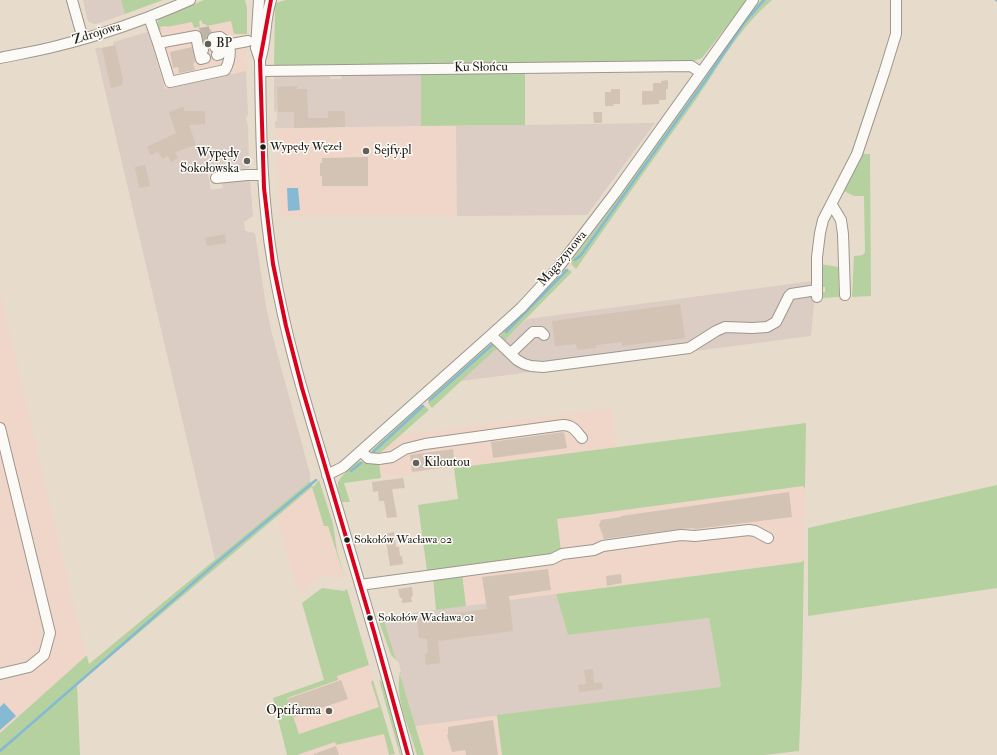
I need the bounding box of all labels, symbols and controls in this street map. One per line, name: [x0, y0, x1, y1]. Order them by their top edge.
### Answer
street label: Zdrojowa: [71, 19, 123, 49]
place label: BP: [216, 36, 232, 52]
marker: BP: [203, 39, 213, 49]
street label: Ku Słońcu: [454, 60, 508, 76]
place label: Wypędy Węzeł: [270, 140, 342, 154]
marker: Wypędy Węzeł: [258, 142, 268, 152]
place label: Sejfy.pl: [374, 143, 412, 159]
place label: Wypędy Sokołowska: [180, 146, 239, 177]
marker: Sejfy.pl: [361, 146, 371, 156]
marker: Wypędy Sokołowska: [242, 156, 252, 166]
street label: Magazynowa: [535, 228, 591, 290]
place label: Kiloutou: [424, 455, 470, 471]
marker: Kiloutou: [411, 458, 421, 468]
place label: Sokołów Wacława 02: [354, 533, 452, 547]
marker: Sokołów Wacława 02: [342, 535, 352, 545]
place label: Sokołów Wacława 01: [378, 611, 474, 625]
marker: Sokołów Wacława 01: [365, 613, 375, 623]
place label: Optifarma: [266, 703, 321, 719]
marker: Optifarma: [324, 706, 334, 716]

